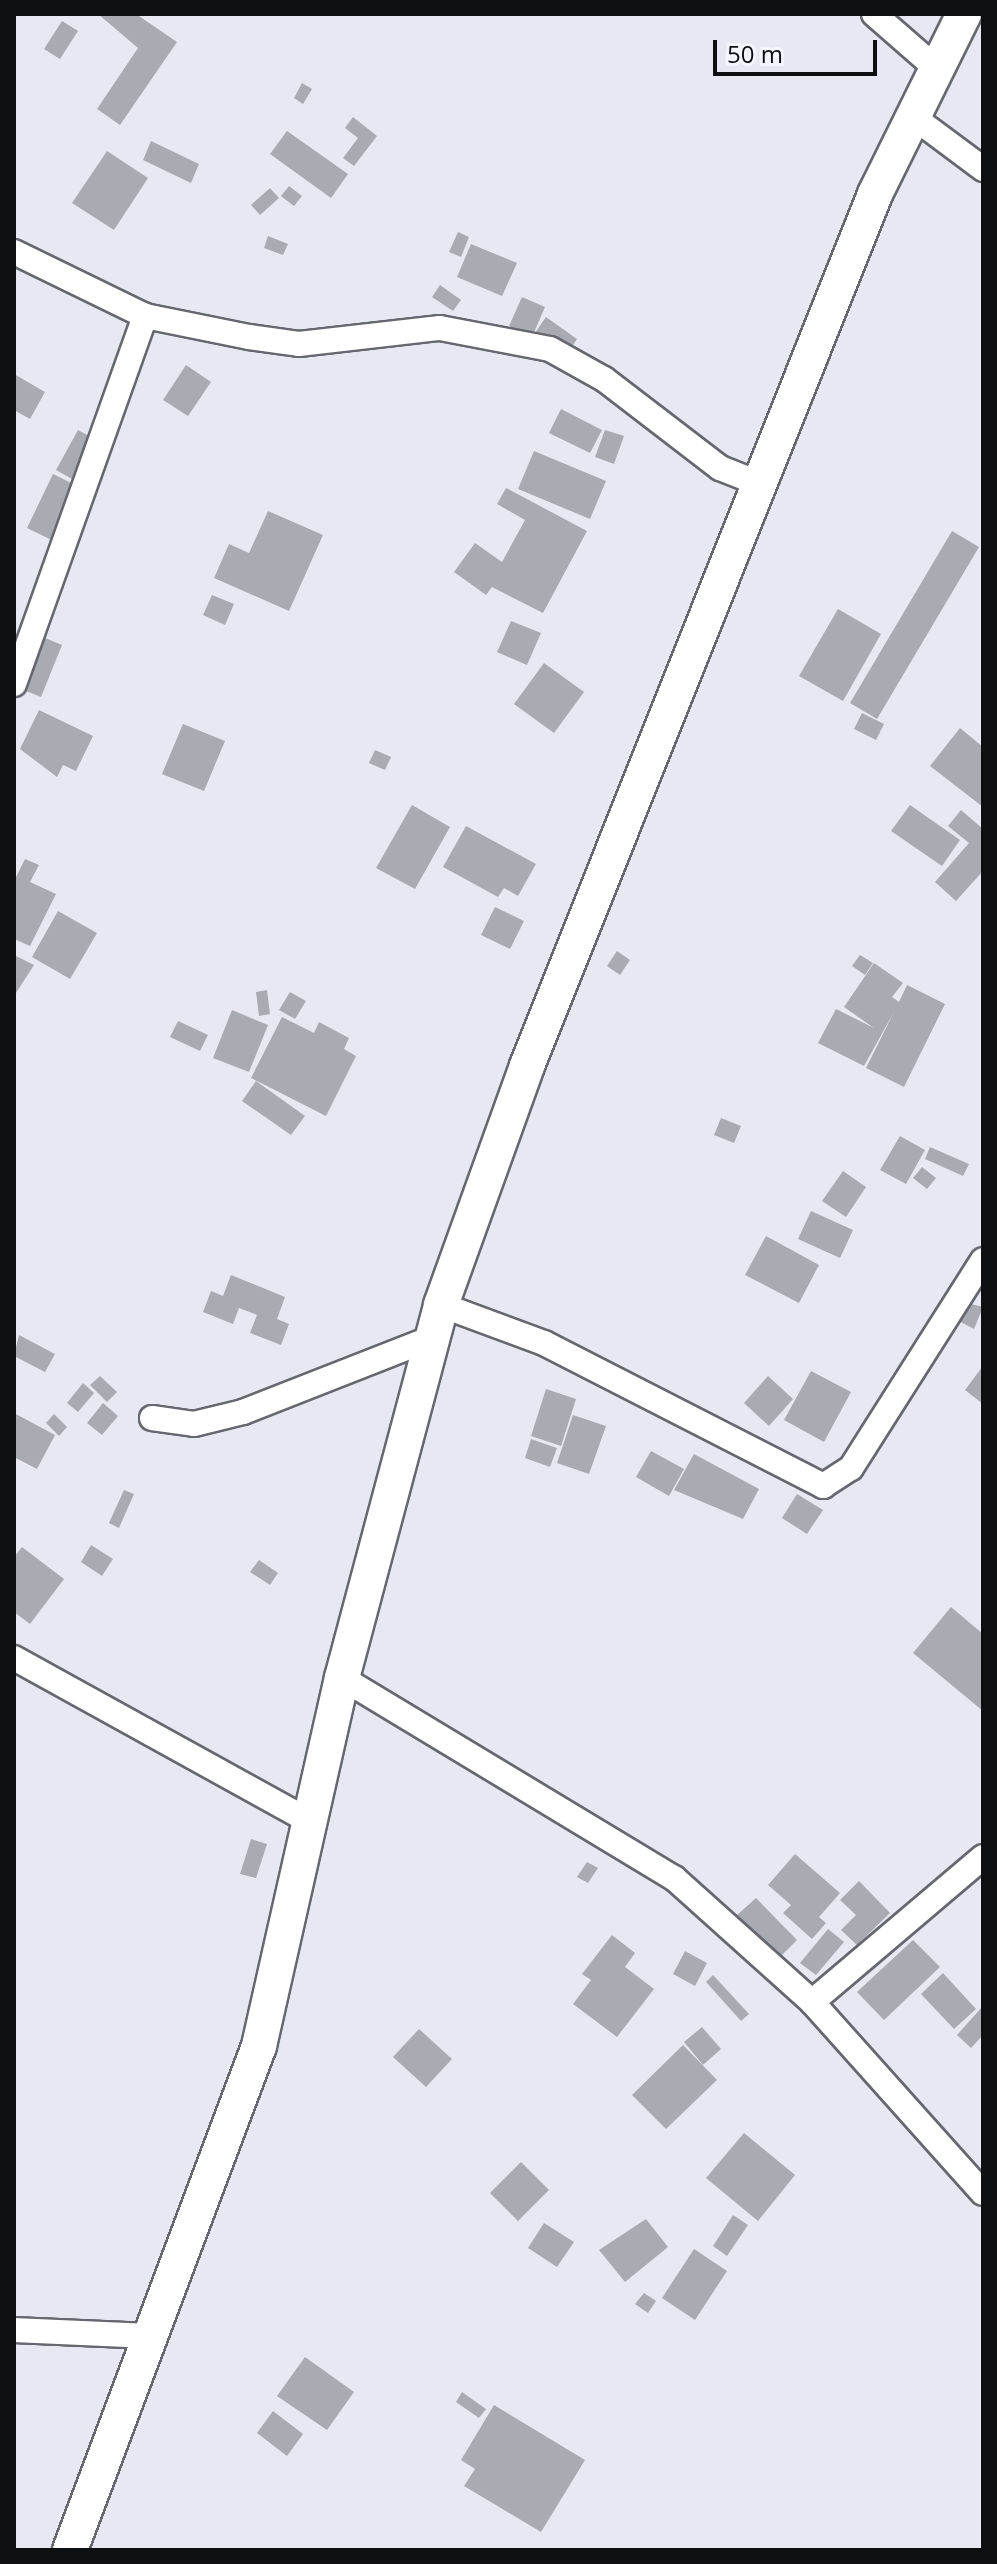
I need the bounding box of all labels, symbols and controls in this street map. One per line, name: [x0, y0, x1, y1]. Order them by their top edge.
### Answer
scale bar: [717, 24, 881, 74]
text: 50 m: [727, 37, 783, 70]

